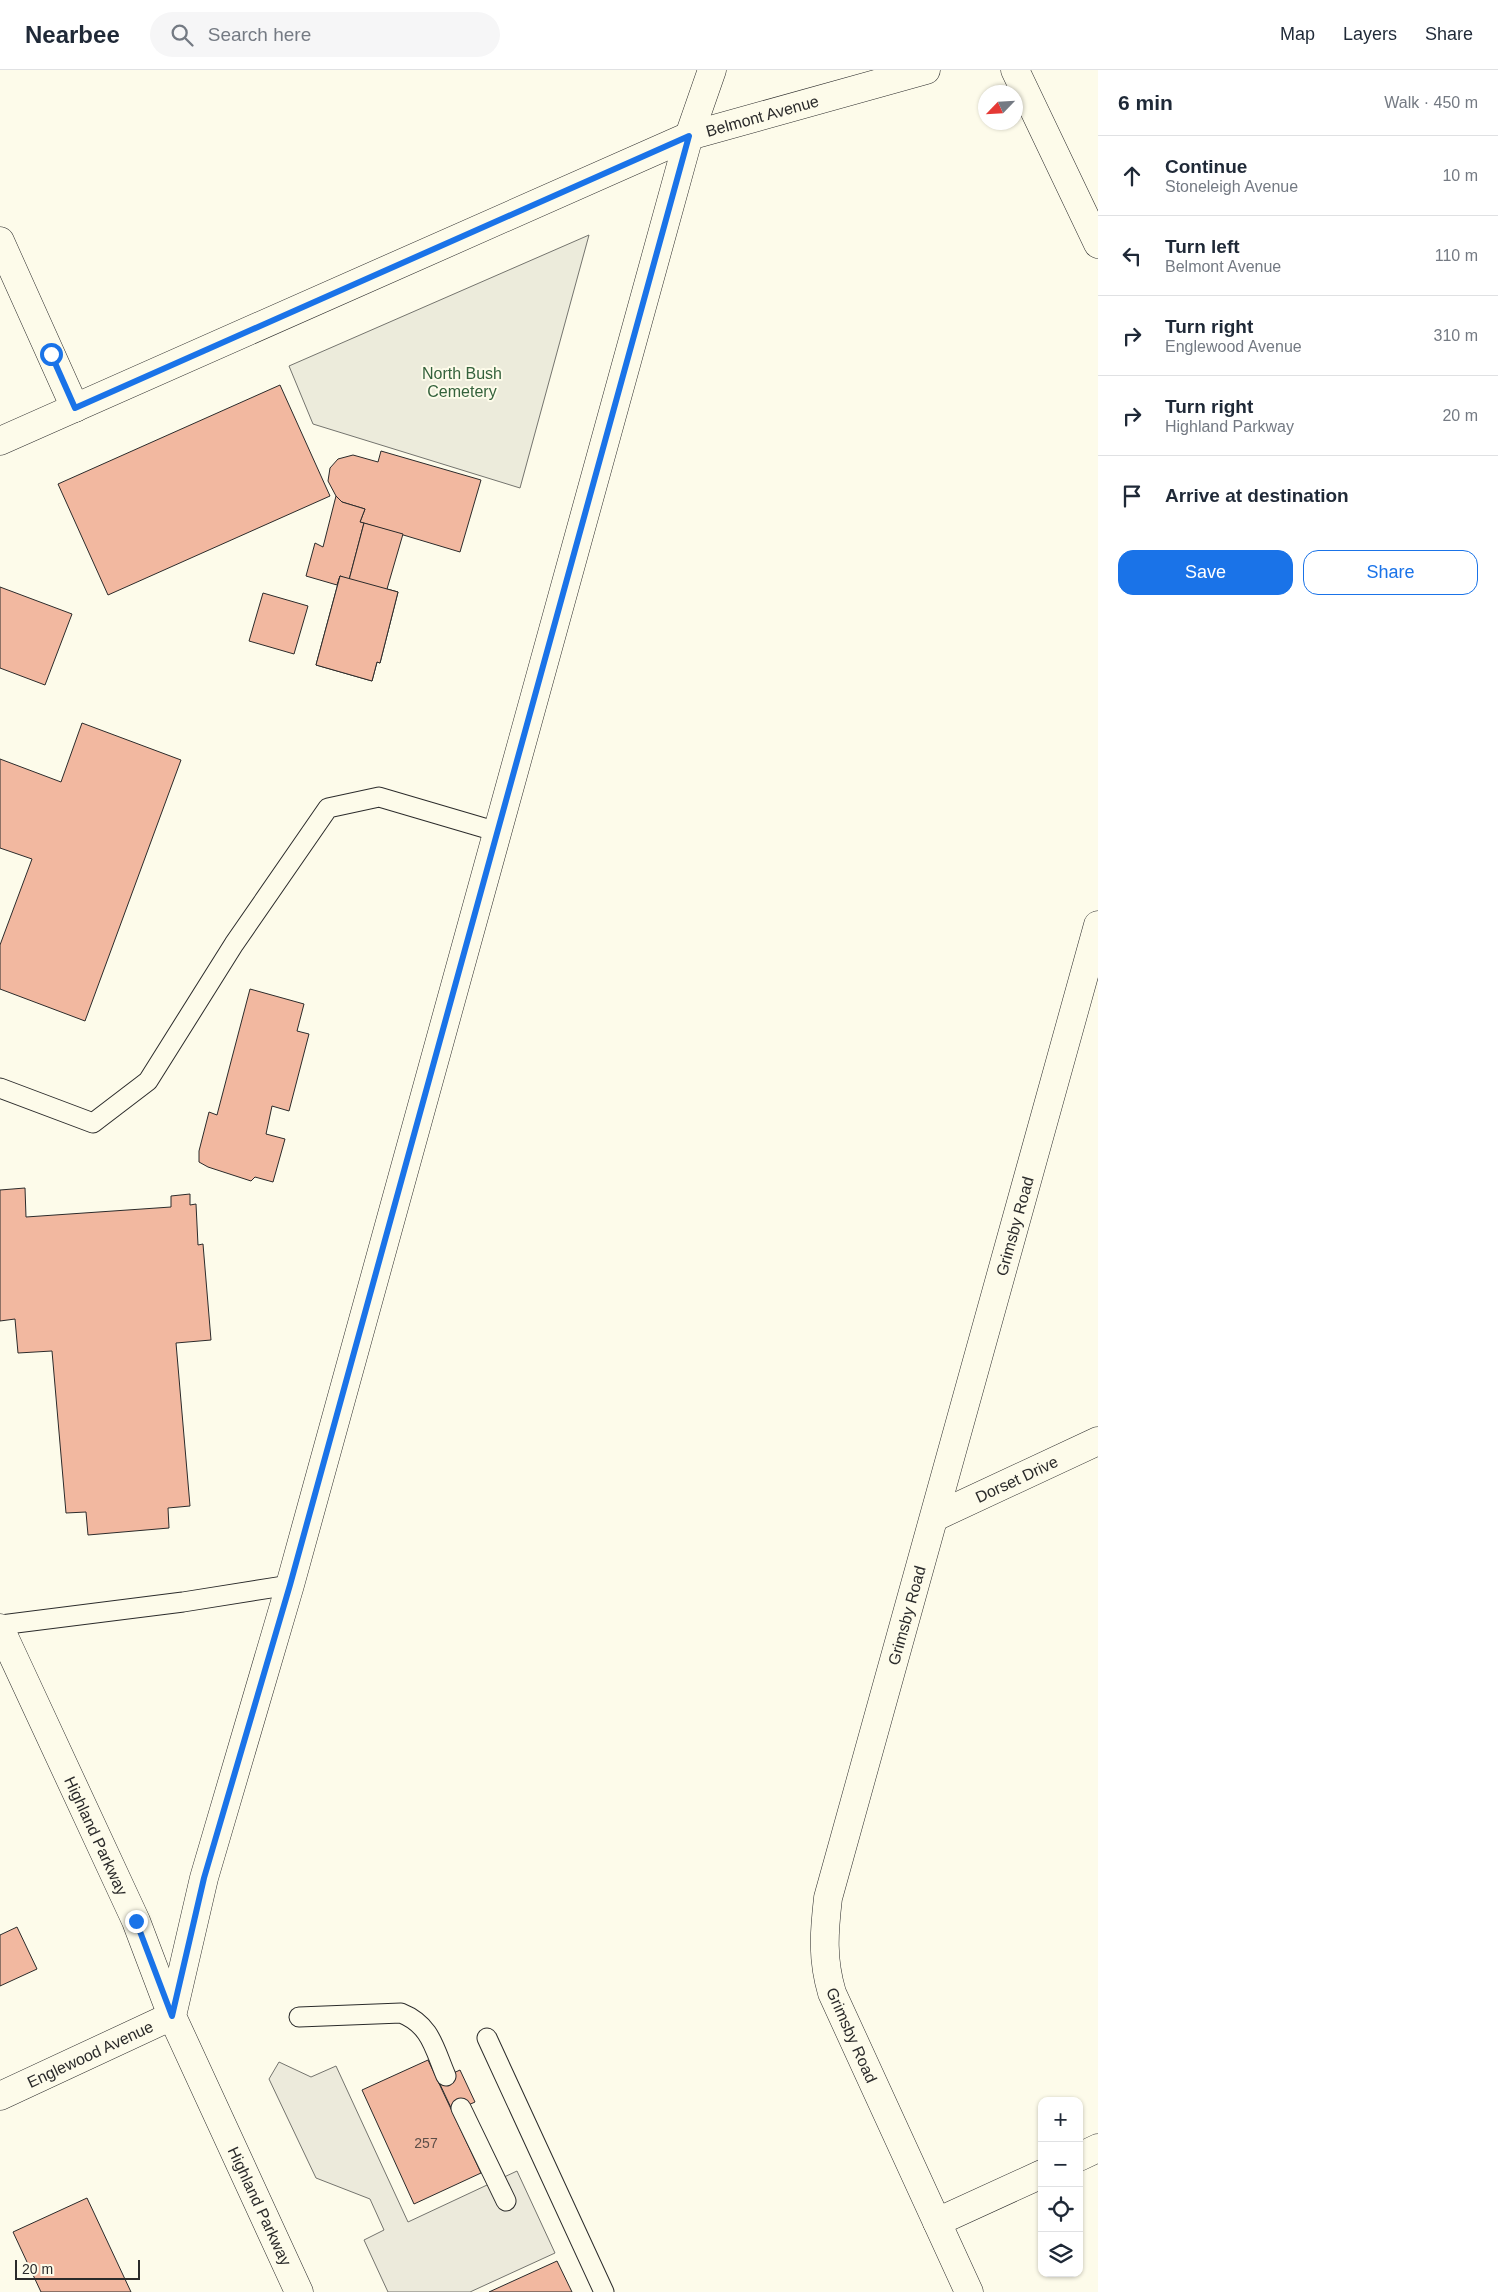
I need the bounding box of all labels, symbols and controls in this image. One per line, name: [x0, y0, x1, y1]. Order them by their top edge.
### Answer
search box: [150, 12, 500, 57]
text: Nearbee: [25, 21, 120, 48]
icon: search: [168, 21, 196, 49]
text: Search here: [208, 24, 311, 45]
text: Map: [1280, 24, 1315, 44]
text: Layers: [1343, 24, 1397, 44]
text: Share: [1425, 24, 1473, 44]
north arrow: [978, 85, 1023, 130]
text: 6 min: [1118, 91, 1173, 114]
street label: Belmont Avenue: [704, 92, 821, 140]
text: Walk · 450 m: [1384, 94, 1478, 111]
text: Continue: [1165, 156, 1247, 177]
icon: ahead: [1118, 162, 1146, 190]
text: 10 m: [1442, 167, 1478, 184]
text: Stoneleigh Avenue: [1165, 178, 1298, 195]
text: Turn left: [1165, 236, 1240, 257]
icon: left: [1118, 242, 1146, 270]
text: 110 m: [1435, 247, 1478, 264]
text: Belmont Avenue: [1165, 258, 1281, 275]
text: Turn right: [1165, 316, 1253, 337]
icon: right: [1118, 322, 1146, 350]
text: 310 m: [1434, 327, 1478, 344]
text: Englewood Avenue: [1165, 338, 1302, 355]
route start: [40, 343, 63, 366]
park label: North Bush Cemetery: [422, 365, 502, 400]
text: Turn right: [1165, 396, 1253, 417]
icon: right: [1118, 402, 1146, 430]
text: 20 m: [1442, 407, 1478, 424]
text: Highland Parkway: [1165, 418, 1294, 435]
icon: arrive: [1118, 482, 1146, 510]
text: Arrive at destination: [1165, 485, 1349, 506]
button: Save: [1118, 550, 1293, 595]
button: Share: [1303, 550, 1478, 595]
street label: Grimsby Road: [993, 1175, 1037, 1278]
street label: Dorset Drive: [973, 1453, 1061, 1506]
street label: Grimsby Road: [885, 1564, 929, 1667]
street label: Highland Parkway: [61, 1774, 131, 1898]
route end: [125, 1910, 148, 1933]
street label: Grimsby Road: [823, 1985, 880, 2085]
street label: Englewood Avenue: [25, 2018, 156, 2091]
map controls: [1038, 2097, 1083, 2277]
button: +: [1038, 2097, 1083, 2142]
house number: 257: [414, 2135, 438, 2151]
button: −: [1038, 2142, 1083, 2187]
street label: Highland Parkway: [225, 2144, 294, 2268]
button: locate: [1038, 2187, 1083, 2232]
button: layers: [1038, 2232, 1083, 2277]
scale bar: [15, 2257, 140, 2280]
text: 20 m: [22, 2261, 53, 2277]

